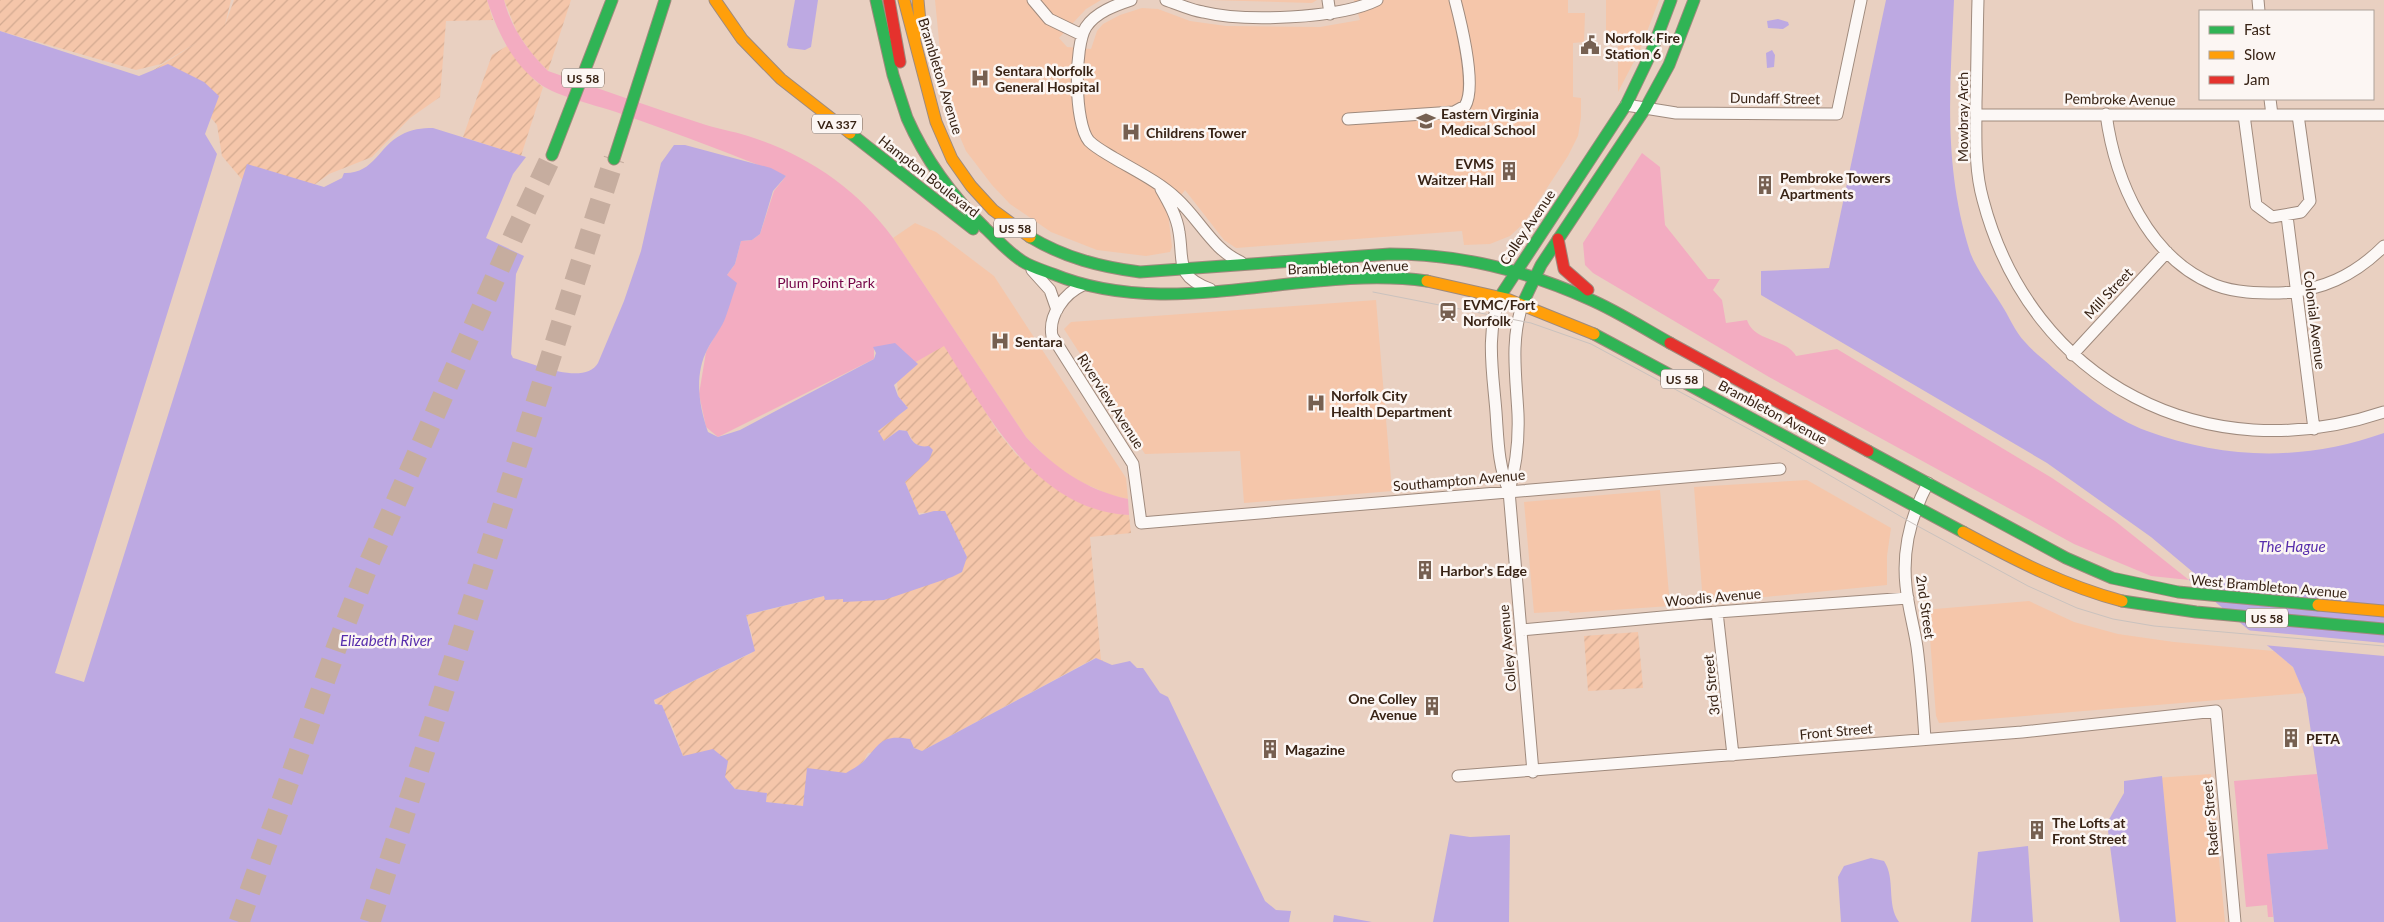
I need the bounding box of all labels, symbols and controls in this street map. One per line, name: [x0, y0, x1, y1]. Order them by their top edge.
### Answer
legend: [2199, 10, 2374, 100]
street label: Brambleton Avenue: [915, 16, 967, 136]
text: Fast: [2244, 20, 2271, 38]
place label: Norfolk Fire Station 6: [1605, 29, 1681, 62]
public building icon: Norfolk Fire Station 6: [1579, 34, 1601, 56]
text: Slow: [2244, 45, 2276, 63]
place label: Sentara Norfolk General Hospital: [995, 62, 1099, 95]
hospital icon: Sentara Norfolk General Hospital: [969, 67, 991, 89]
road number: US 58: [562, 68, 604, 88]
text: Jam: [2244, 70, 2270, 88]
street label: Mowbray Arch: [1954, 72, 1971, 162]
street label: Dundaff Street: [1730, 89, 1820, 107]
street label: Pembroke Avenue: [2064, 90, 2176, 108]
place label: Eastern Virginia Medical School: [1441, 105, 1539, 138]
school or university icon: Eastern Virginia Medical School: [1415, 110, 1437, 132]
road number: VA 337: [812, 115, 862, 134]
hospital icon: Childrens Tower: [1120, 121, 1142, 143]
place label: Childrens Tower: [1146, 124, 1247, 141]
street label: Hampton Boulevard: [875, 131, 983, 221]
place label: EVMS Waitzer Hall: [1417, 155, 1494, 188]
building icon: EVMS Waitzer Hall: [1498, 160, 1520, 182]
place label: Pembroke Towers Apartments: [1779, 169, 1891, 202]
building icon: Pembroke Towers Apartments: [1754, 174, 1776, 196]
street label: Colley Avenue: [1496, 186, 1558, 268]
road number: US 58: [994, 218, 1036, 238]
street label: Brambleton Avenue: [1287, 256, 1409, 278]
street label: Mill Street: [2080, 264, 2136, 322]
street label: Colonial Avenue: [2301, 270, 2329, 370]
park label: Plum Point Park: [777, 274, 876, 291]
place label: EVMC/Fort Norfolk: [1463, 296, 1536, 329]
station icon: EVMC/Fort Norfolk: [1437, 301, 1459, 323]
hospital icon: Sentara: [989, 330, 1011, 352]
place label: Sentara: [1015, 333, 1062, 350]
street label: Riverview Avenue: [1074, 350, 1148, 452]
road number: US 58: [1661, 369, 1703, 388]
street label: Brambleton Avenue: [1716, 376, 1830, 448]
place label: Norfolk City Health Department: [1331, 387, 1453, 420]
hospital icon: Norfolk City Health Department: [1305, 392, 1327, 414]
street label: Southampton Avenue: [1392, 466, 1526, 494]
water label: The Hague: [2258, 537, 2326, 555]
building icon: Harbor's Edge: [1414, 559, 1436, 581]
place label: Harbor's Edge: [1440, 562, 1527, 579]
street label: West Brambleton Avenue: [2190, 571, 2348, 601]
street label: 2nd Street: [1913, 574, 1939, 640]
street label: Woodis Avenue: [1664, 584, 1762, 610]
street label: Colley Avenue: [1495, 604, 1519, 692]
road number: US 58: [2246, 608, 2288, 628]
water label: Elizabeth River: [340, 631, 433, 649]
street label: 3rd Street: [1699, 654, 1723, 716]
place label: One Colley Avenue: [1348, 690, 1418, 723]
building icon: One Colley Avenue: [1421, 695, 1443, 717]
street label: Front Street: [1799, 719, 1873, 743]
building icon: PETA: [2280, 727, 2302, 749]
place label: PETA: [2306, 730, 2340, 747]
building icon: Magazine: [1259, 738, 1281, 760]
place label: Magazine: [1285, 741, 1346, 758]
street label: Rader Street: [2198, 779, 2222, 857]
place label: The Lofts at Front Street: [2052, 814, 2127, 847]
building icon: The Lofts at Front Street: [2026, 819, 2048, 841]

